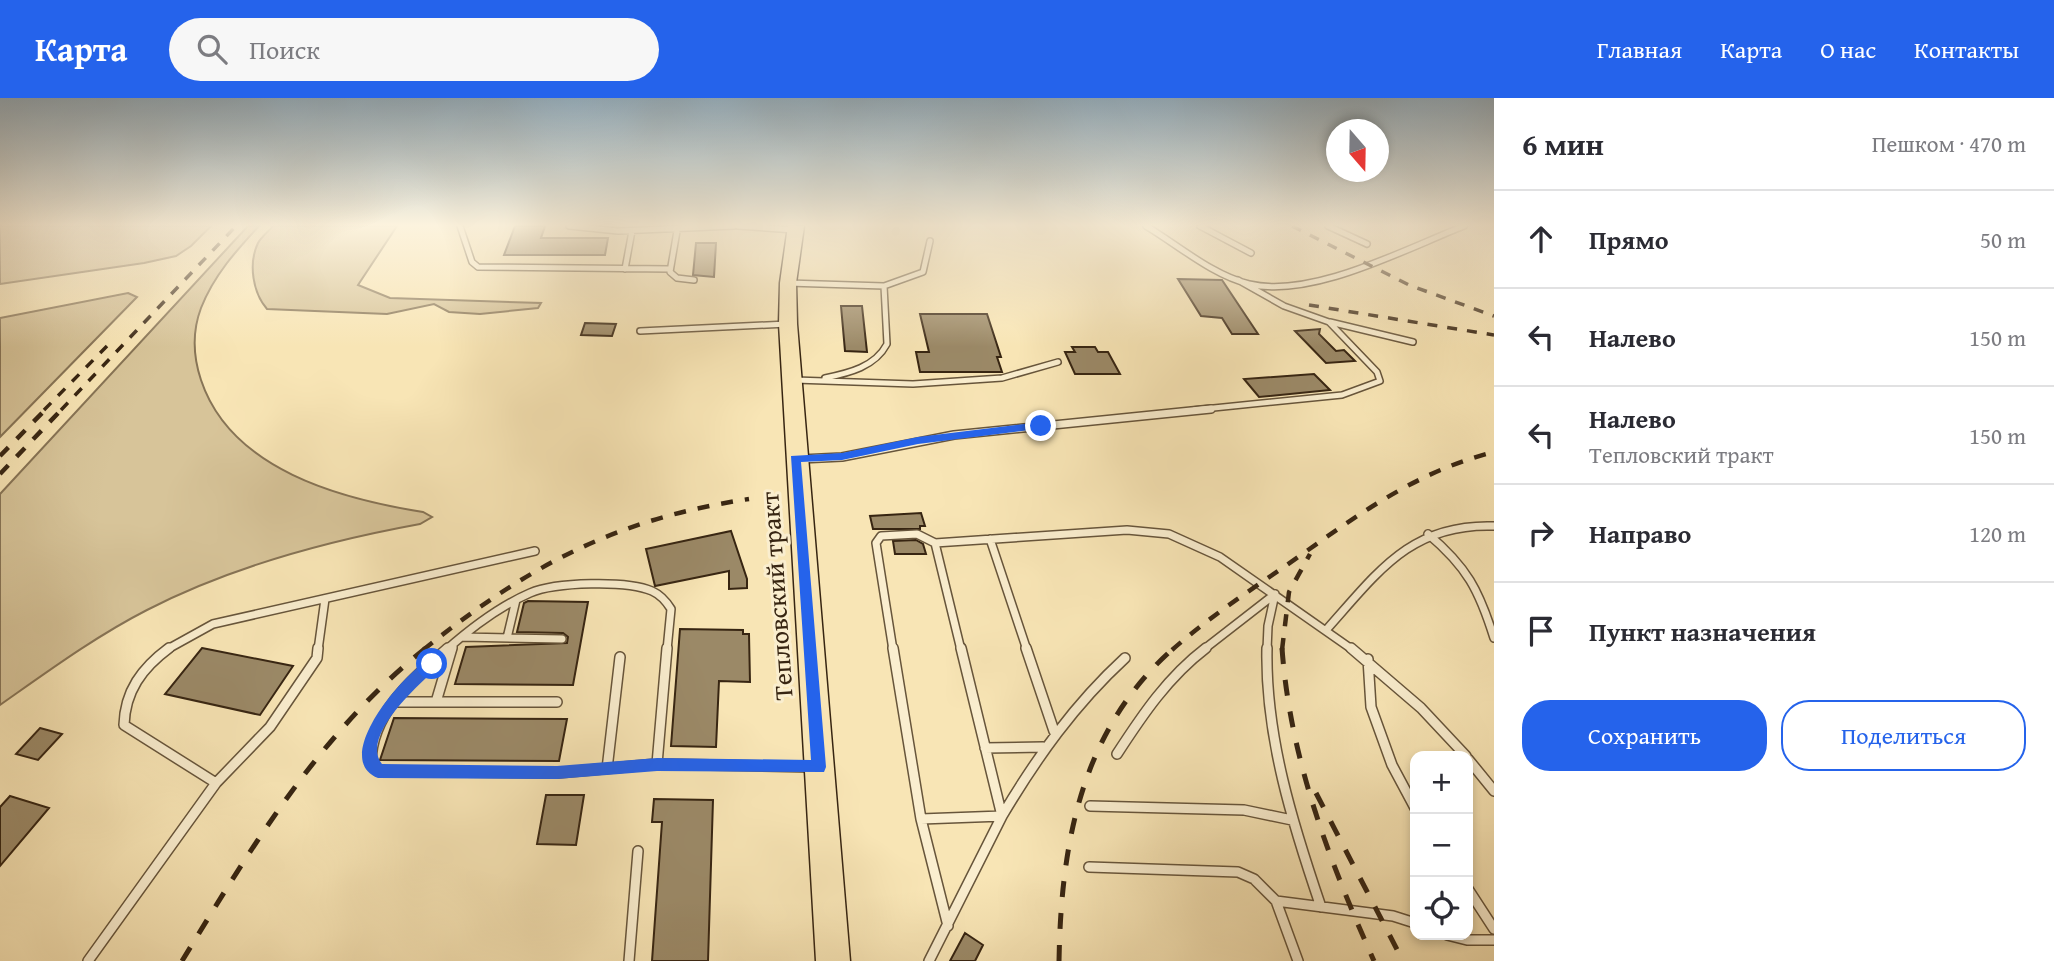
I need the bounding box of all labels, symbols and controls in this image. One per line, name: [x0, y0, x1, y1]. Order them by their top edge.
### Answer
search box: [169, 18, 659, 81]
text: Карта: [35, 25, 127, 73]
icon: search: [193, 30, 231, 68]
text: Поиск: [249, 30, 320, 69]
text: Главная: [1597, 32, 1682, 67]
text: Карта: [1720, 32, 1782, 67]
text: О нас: [1820, 32, 1876, 67]
text: Контакты: [1914, 32, 2019, 67]
north arrow: [1326, 119, 1389, 182]
text: 6 мин: [1522, 122, 1604, 166]
text: Пешком · 470 m: [1872, 127, 2026, 160]
icon: ahead: [1522, 220, 1560, 258]
text: Прямо: [1589, 220, 1669, 259]
text: 50 m: [1980, 223, 2026, 256]
icon: left: [1522, 318, 1560, 356]
text: Налево: [1589, 318, 1676, 357]
text: 150 m: [1969, 321, 2026, 354]
text: Налево: [1589, 399, 1676, 438]
route end: [1025, 410, 1056, 441]
icon: left: [1522, 416, 1560, 454]
text: 150 m: [1969, 419, 2026, 452]
text: Тепловский тракт: [1589, 438, 1774, 471]
street label: Тепловский тракт: [749, 490, 803, 701]
icon: right: [1522, 514, 1560, 552]
text: Направо: [1589, 514, 1691, 553]
text: 120 m: [1969, 517, 2026, 550]
icon: arrive: [1522, 612, 1560, 650]
text: Пункт назначения: [1589, 612, 1816, 651]
route start: [416, 648, 447, 679]
button: Сохранить: [1522, 700, 1767, 771]
button: Поделиться: [1781, 700, 2026, 771]
map controls: [1410, 751, 1473, 940]
button: +: [1410, 751, 1473, 814]
button: −: [1410, 814, 1473, 877]
button: locate: [1410, 877, 1473, 940]

